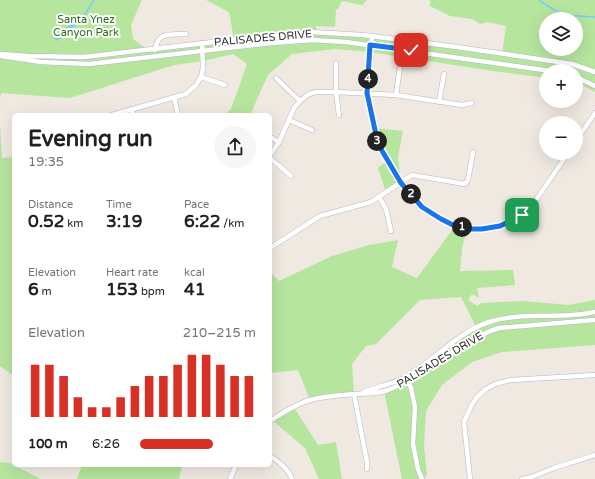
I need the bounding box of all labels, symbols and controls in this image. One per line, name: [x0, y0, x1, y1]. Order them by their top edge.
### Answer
map controls: [539, 12, 583, 160]
button: layers: [539, 12, 583, 56]
park label: Santa Ynez Canyon Park: [53, 13, 119, 39]
street label: PALISADES DRIVE: [213, 27, 313, 49]
pin: [394, 33, 428, 67]
icon: check: [400, 39, 422, 61]
button: +: [539, 64, 583, 108]
pin: 4: [358, 69, 378, 89]
text: 4: [365, 72, 371, 85]
button: −: [539, 116, 583, 160]
text: Evening run: [28, 126, 153, 152]
button: share: [214, 126, 256, 168]
pin: 3: [367, 131, 387, 151]
text: 3: [374, 134, 380, 147]
text: 19:35: [28, 154, 64, 170]
pin: 2: [401, 184, 421, 204]
text: 2: [408, 187, 414, 200]
text: Distance: [28, 198, 73, 211]
text: Time: [106, 198, 132, 211]
text: Pace: [184, 198, 209, 211]
pin: [505, 198, 539, 232]
icon: arrive: [511, 204, 533, 226]
text: 0.52: [28, 211, 64, 232]
text: 3:19: [106, 211, 142, 232]
text: 6:22: [184, 211, 220, 232]
text: km: [64, 217, 83, 230]
text: /km: [220, 217, 244, 230]
pin: 1: [452, 217, 472, 237]
text: 1: [459, 220, 465, 233]
text: Elevation: [28, 266, 76, 279]
text: Heart rate: [106, 266, 158, 279]
text: kcal: [184, 266, 205, 279]
text: 6: [28, 279, 39, 300]
text: 153: [106, 279, 138, 300]
text: 41: [184, 279, 205, 300]
text: m: [39, 285, 52, 298]
text: bpm: [138, 285, 165, 298]
text: Elevation: [28, 325, 85, 341]
text: 210–215 m: [183, 325, 256, 341]
street label: PALISADES DRIVE: [394, 329, 486, 391]
text: 100 m: [28, 436, 68, 452]
text: 6:26: [92, 436, 120, 452]

